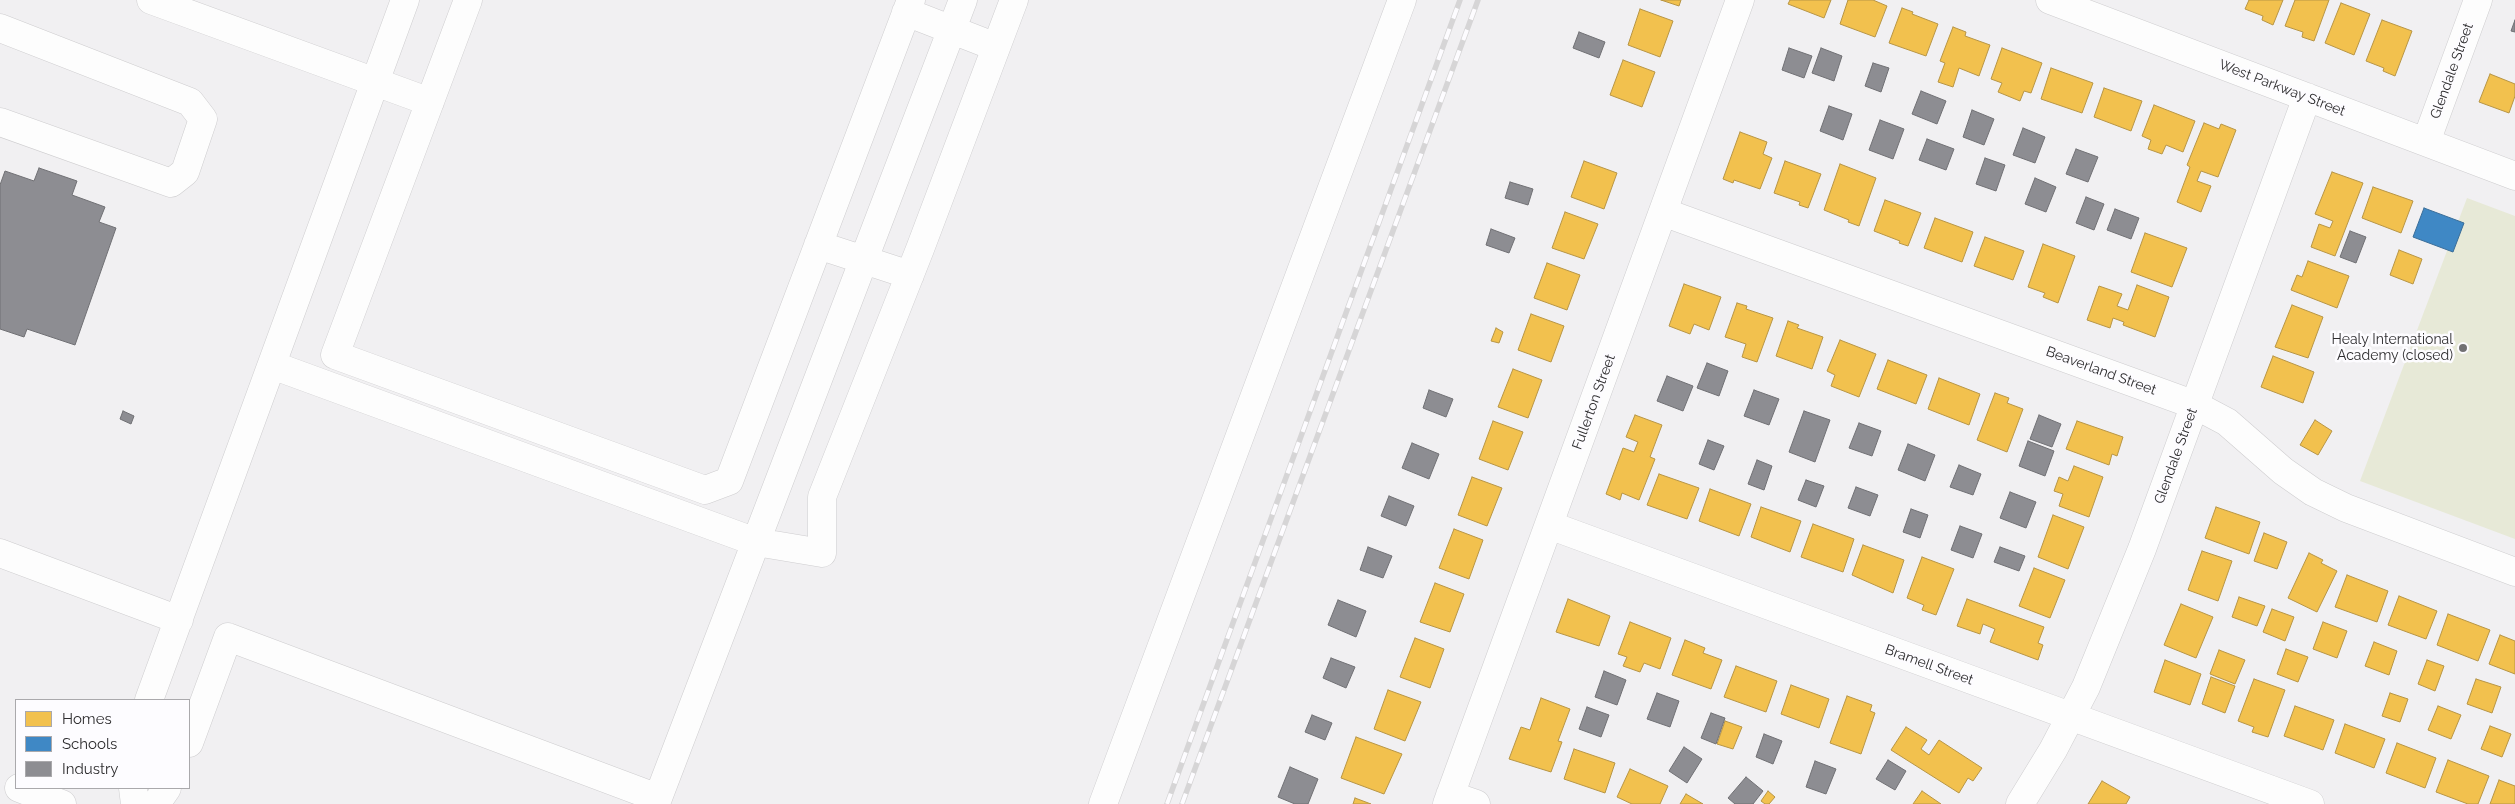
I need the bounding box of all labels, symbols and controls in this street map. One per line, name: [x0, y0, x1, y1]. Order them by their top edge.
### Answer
street label: Glendale Street: [2427, 21, 2477, 121]
street label: West Parkway Street: [2216, 56, 2348, 120]
place label: Healy International Academy (closed): [2332, 332, 2453, 364]
marker: Healy International Academy (closed): [2457, 342, 2469, 354]
street label: Beaverland Street: [2044, 343, 2158, 399]
street label: Fullerton Street: [1569, 352, 1619, 452]
street label: Glendale Street: [2151, 406, 2201, 506]
street label: Bramell Street: [1882, 641, 1976, 689]
legend: [15, 699, 190, 789]
text: Homes: [62, 710, 112, 728]
text: Schools: [62, 735, 117, 753]
text: Industry: [62, 760, 118, 778]

